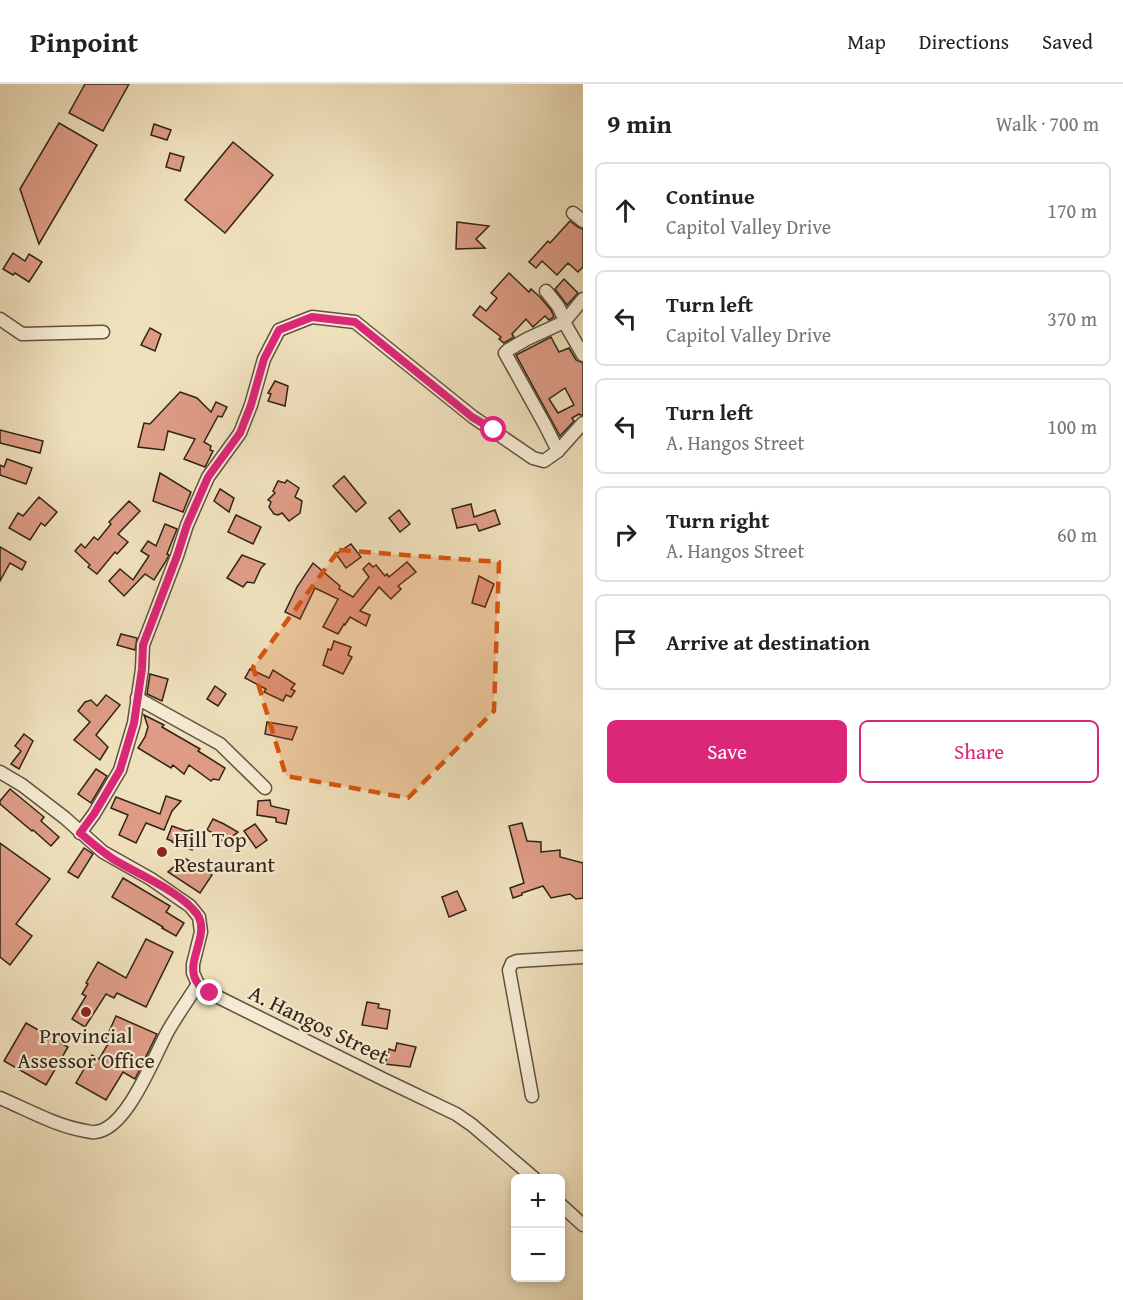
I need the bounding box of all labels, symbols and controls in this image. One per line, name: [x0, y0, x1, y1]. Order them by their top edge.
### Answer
text: Pinpoint: [30, 21, 138, 62]
text: Map: [847, 26, 886, 57]
text: Directions: [919, 26, 1009, 57]
text: Saved: [1042, 26, 1093, 57]
text: 9 min: [607, 104, 672, 143]
text: Walk · 700 m: [996, 109, 1099, 138]
text: Continue: [666, 180, 755, 212]
icon: ahead: [609, 194, 642, 227]
text: 170 m: [1047, 196, 1097, 225]
text: Capitol Valley Drive: [666, 212, 831, 241]
text: Turn left: [666, 288, 753, 320]
icon: left: [609, 302, 642, 335]
text: 370 m: [1047, 304, 1097, 333]
text: Capitol Valley Drive: [666, 320, 831, 349]
text: Turn left: [666, 396, 753, 428]
icon: left: [609, 410, 642, 443]
text: 100 m: [1047, 412, 1097, 441]
route start: [480, 416, 506, 442]
text: A. Hangos Street: [666, 428, 804, 457]
text: Turn right: [666, 504, 769, 536]
icon: right: [609, 518, 642, 551]
text: 60 m: [1057, 520, 1097, 549]
text: A. Hangos Street: [666, 536, 804, 565]
icon: arrive: [609, 626, 642, 659]
text: Arrive at destination: [666, 626, 870, 658]
button: Save: [607, 720, 847, 783]
button: Share: [859, 720, 1099, 783]
place label: Hill Top Restaurant: [174, 823, 275, 880]
marker: Hill Top Restaurant: [155, 845, 169, 859]
street label: A. Hangos Street: [244, 976, 395, 1072]
route end: [196, 979, 222, 1005]
marker: Provincial Assessor Office: [79, 1005, 93, 1019]
place label: Provincial Assessor Office: [17, 1019, 155, 1076]
map controls: [511, 1174, 565, 1282]
button: +: [511, 1174, 565, 1228]
button: −: [511, 1228, 565, 1282]

